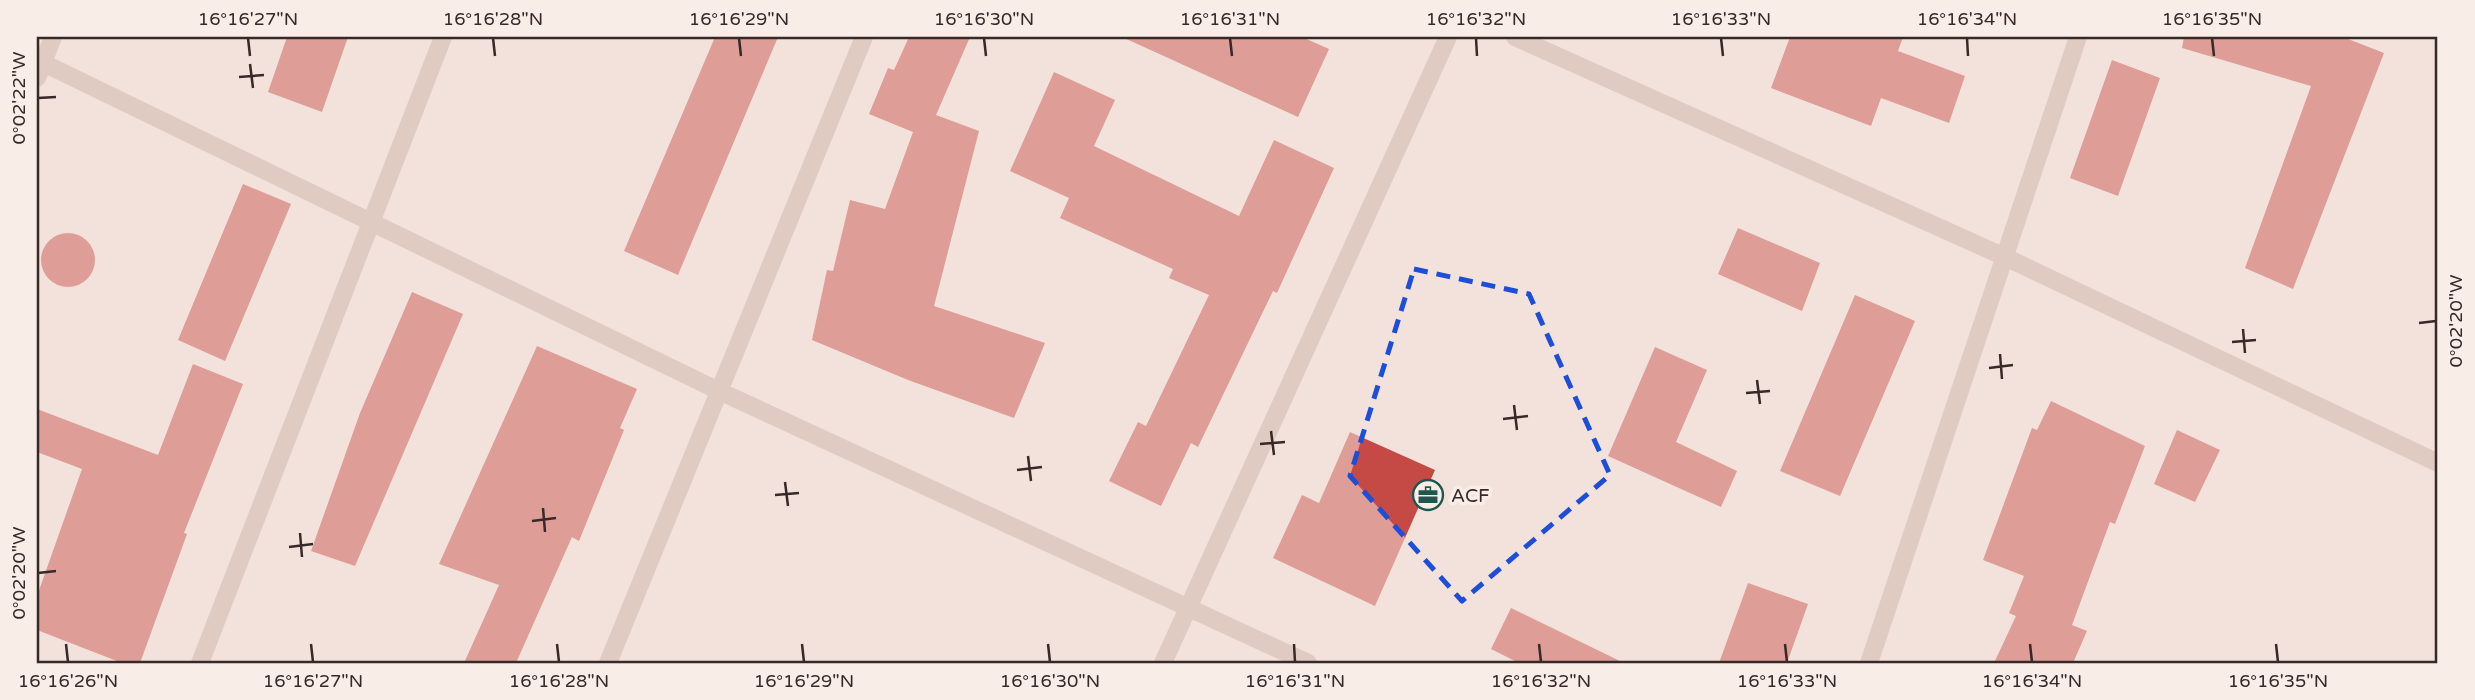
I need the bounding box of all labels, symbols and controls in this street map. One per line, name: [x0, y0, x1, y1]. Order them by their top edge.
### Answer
text: 16°16'27"N: [198, 8, 298, 30]
text: 16°16'28"N: [443, 8, 543, 30]
text: 16°16'29"N: [689, 8, 789, 30]
text: 16°16'30"N: [934, 8, 1034, 30]
text: 16°16'31"N: [1180, 8, 1280, 30]
text: 16°16'32"N: [1426, 8, 1526, 30]
text: 16°16'33"N: [1671, 8, 1771, 30]
text: 16°16'34"N: [1917, 8, 2017, 30]
text: 16°16'35"N: [2162, 8, 2262, 30]
text: 0°02'22"W: [8, 52, 30, 144]
text: 0°02'20"W: [2445, 275, 2467, 367]
office icon: ACF: [1411, 478, 1445, 512]
place label: ACF: [1451, 485, 1490, 507]
text: 0°02'20"W: [8, 527, 30, 619]
text: 16°16'26"N: [18, 670, 118, 692]
text: 16°16'27"N: [263, 670, 363, 692]
text: 16°16'28"N: [509, 670, 609, 692]
text: 16°16'29"N: [754, 670, 854, 692]
text: 16°16'30"N: [1000, 670, 1100, 692]
text: 16°16'31"N: [1245, 670, 1345, 692]
text: 16°16'32"N: [1491, 670, 1591, 692]
text: 16°16'33"N: [1737, 670, 1837, 692]
text: 16°16'34"N: [1982, 670, 2082, 692]
text: 16°16'35"N: [2228, 670, 2328, 692]

